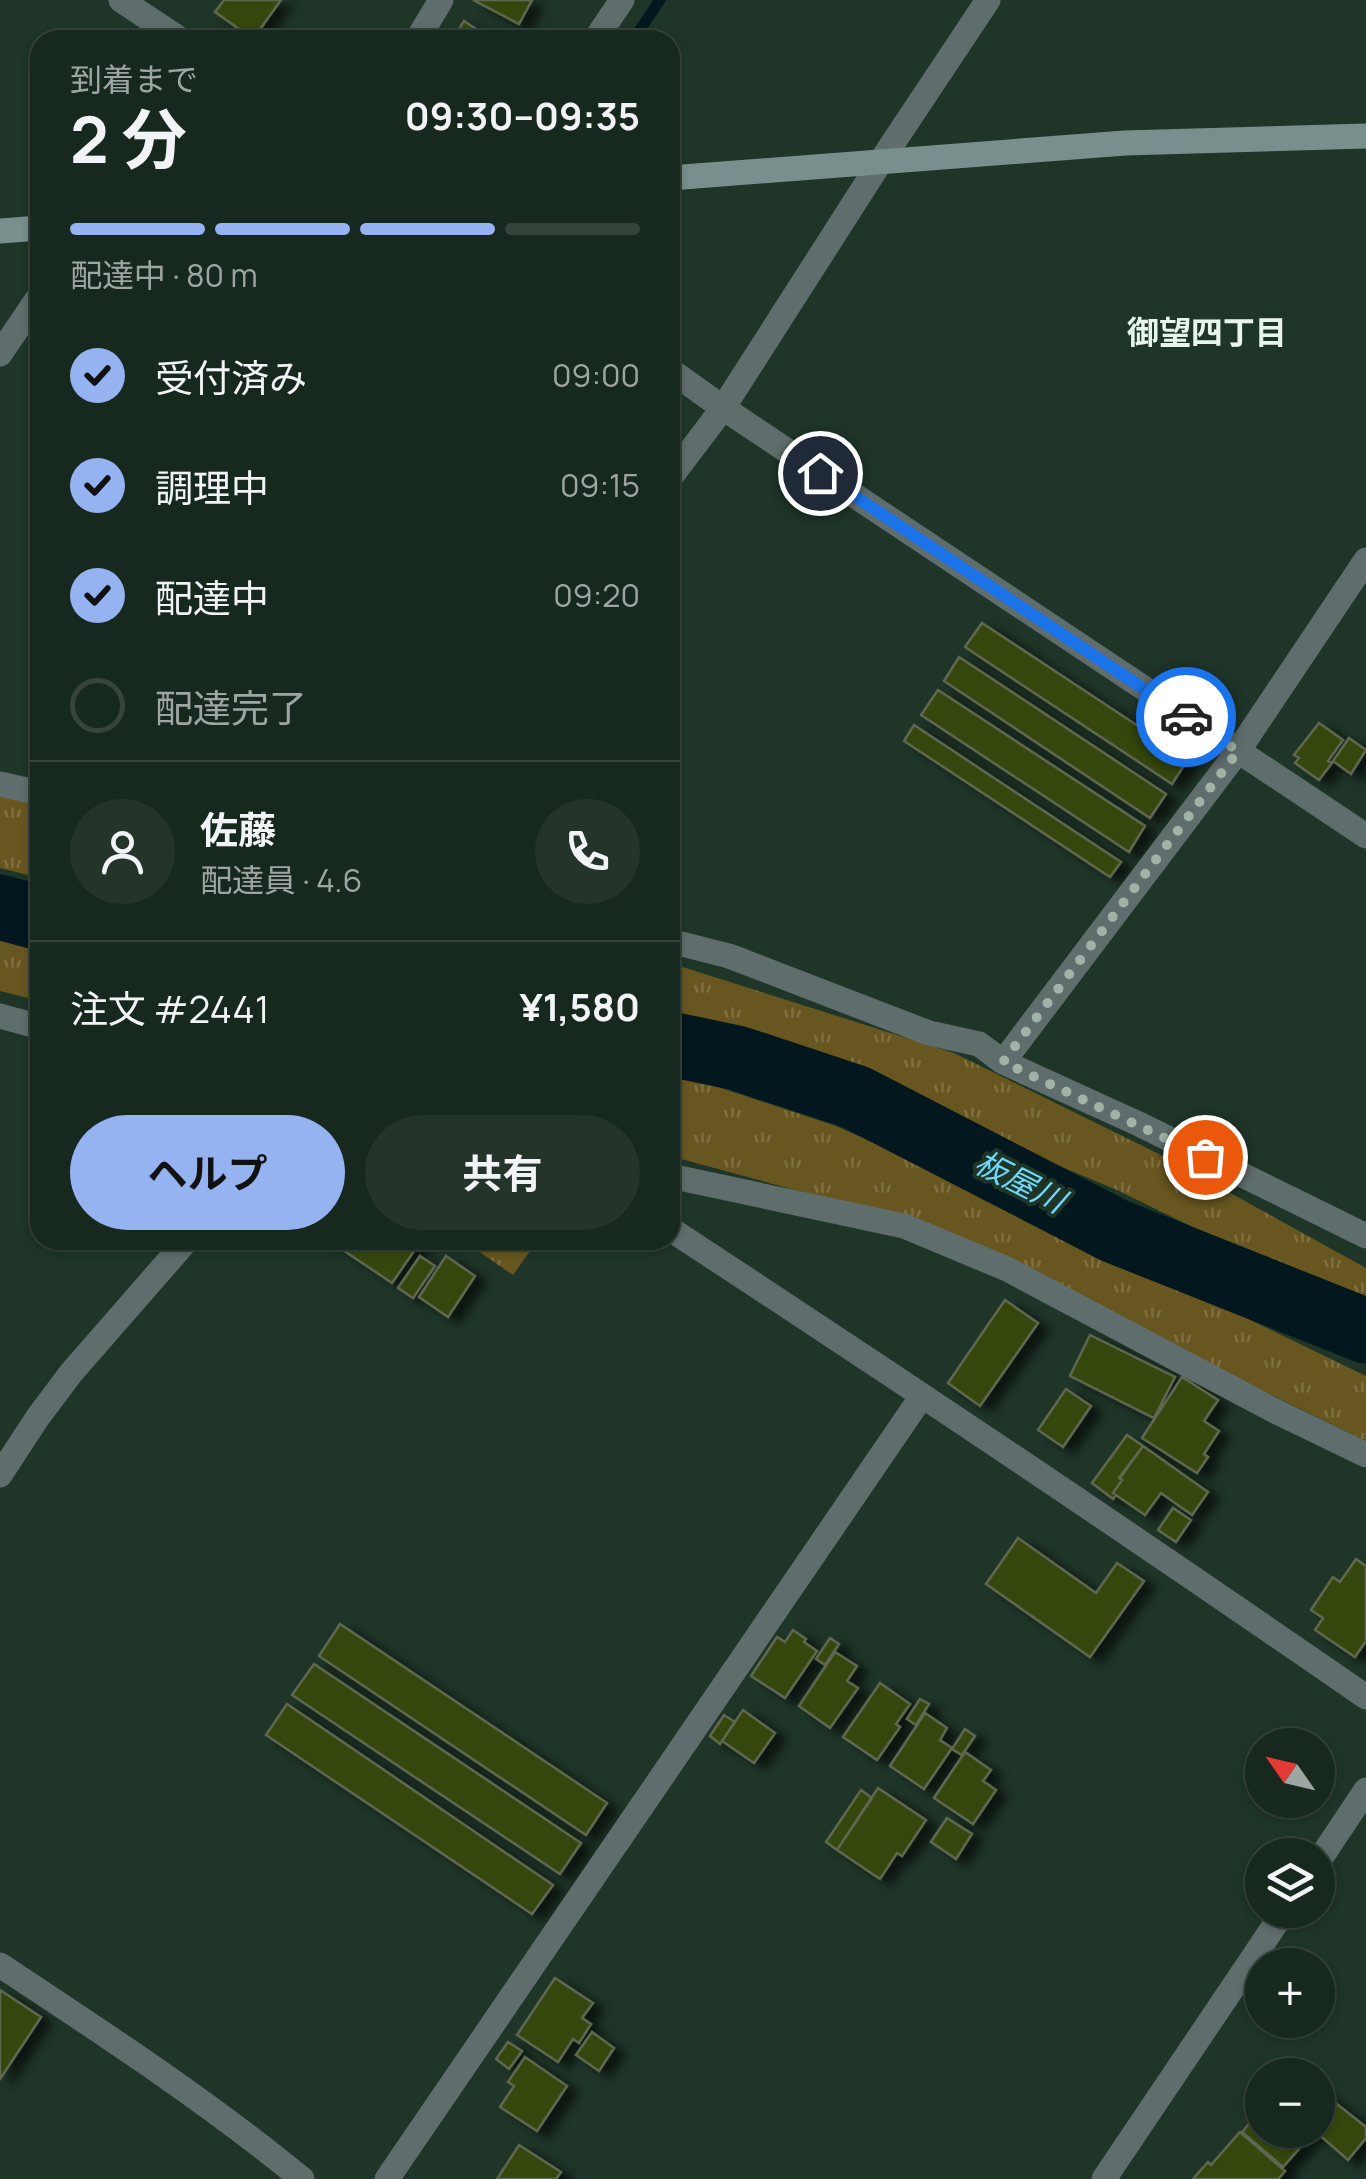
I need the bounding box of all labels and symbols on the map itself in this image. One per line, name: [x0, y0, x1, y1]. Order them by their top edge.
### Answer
district label: 御望四丁目: [1127, 310, 1287, 354]
pin: [778, 431, 863, 516]
courier: [1136, 667, 1236, 767]
pin: [1163, 1115, 1248, 1200]
water label: 板屋川: [968, 1140, 1076, 1224]
north arrow: [1245, 1728, 1335, 1818]

